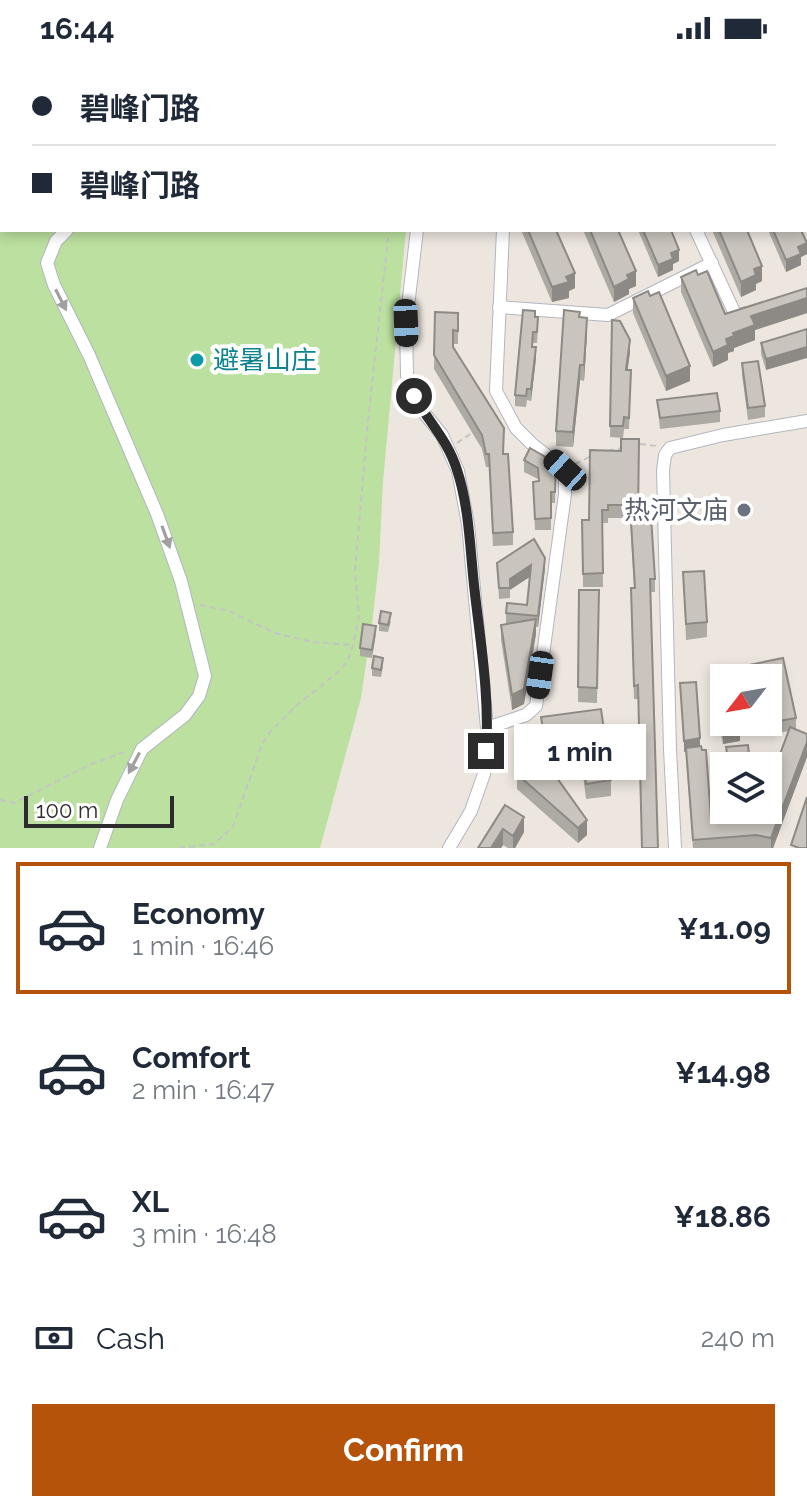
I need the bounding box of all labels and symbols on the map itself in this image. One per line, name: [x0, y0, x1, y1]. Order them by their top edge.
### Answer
one-way arrow: [54, 288, 67, 311]
car: [393, 299, 419, 347]
place label: 避暑山庄: [213, 345, 317, 375]
marker: 避暑山庄: [188, 351, 206, 369]
route start: [396, 378, 432, 414]
car: [539, 445, 591, 495]
place label: 热河文庙: [624, 495, 728, 525]
marker: 热河文庙: [735, 501, 753, 519]
one-way arrow: [160, 525, 172, 549]
car: [525, 650, 555, 700]
north arrow: [710, 664, 782, 736]
callout: 1 min: [514, 723, 646, 779]
route end: [468, 733, 504, 769]
one-way arrow: [128, 752, 141, 775]
scale bar: [24, 792, 174, 828]

